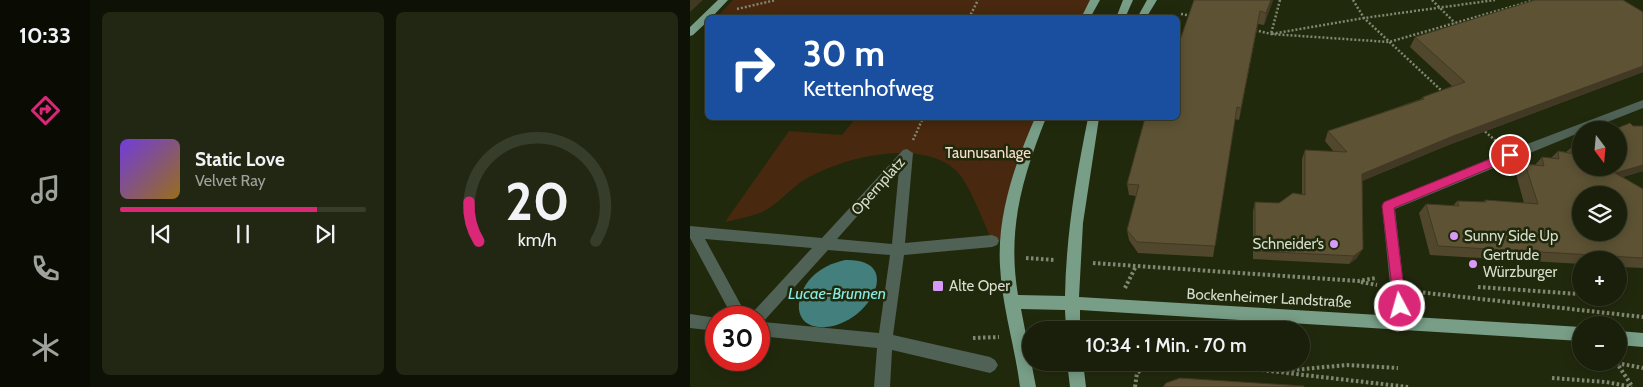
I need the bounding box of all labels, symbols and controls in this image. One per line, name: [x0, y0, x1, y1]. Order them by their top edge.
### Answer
text: 10:33: [19, 22, 71, 49]
text: 30 m: [803, 32, 885, 75]
icon: right: [720, 35, 785, 100]
text: Kettenhofweg: [803, 75, 934, 102]
icon: directions: [28, 93, 63, 128]
north arrow: [1572, 121, 1628, 176]
map controls: [1572, 121, 1627, 371]
pin: [1489, 134, 1531, 176]
icon: arrive: [1496, 141, 1524, 169]
park label: Taunusanlage: [945, 144, 1031, 162]
text: Static Love: [195, 148, 285, 171]
street label: Opernplatz: [847, 153, 909, 219]
text: 20: [505, 170, 569, 233]
text: Velvet Ray: [195, 171, 266, 190]
icon: music: [28, 172, 63, 207]
button: layers: [1572, 186, 1627, 241]
icon: previous: [147, 220, 175, 248]
icon: pause: [229, 220, 257, 248]
icon: next: [311, 220, 339, 248]
place label: Sunny Side Up: [1464, 227, 1558, 245]
text: km/h: [517, 229, 557, 250]
marker: Sunny Side Up: [1448, 230, 1460, 242]
place label: Schneider‘s: [1252, 235, 1324, 253]
marker: Schneider‘s: [1328, 238, 1340, 250]
place label: Gertrude Würzburger: [1483, 246, 1557, 281]
icon: phone: [28, 251, 63, 286]
button: +: [1572, 251, 1627, 306]
marker: Gertrude Würzburger: [1467, 258, 1479, 270]
place label: Alte Oper: [949, 277, 1010, 295]
marker: Alte Oper: [931, 279, 945, 293]
position arrow: [1373, 279, 1425, 331]
water label: Lucae-Brunnen: [788, 284, 886, 303]
street label: Bockenheimer Landstraße: [1186, 285, 1352, 311]
speed limit sign: 30: [705, 306, 770, 371]
button: −: [1572, 316, 1627, 371]
icon: climate: [28, 330, 63, 365]
text: 10:34 · 1 Min. · 70 m: [1085, 334, 1247, 357]

